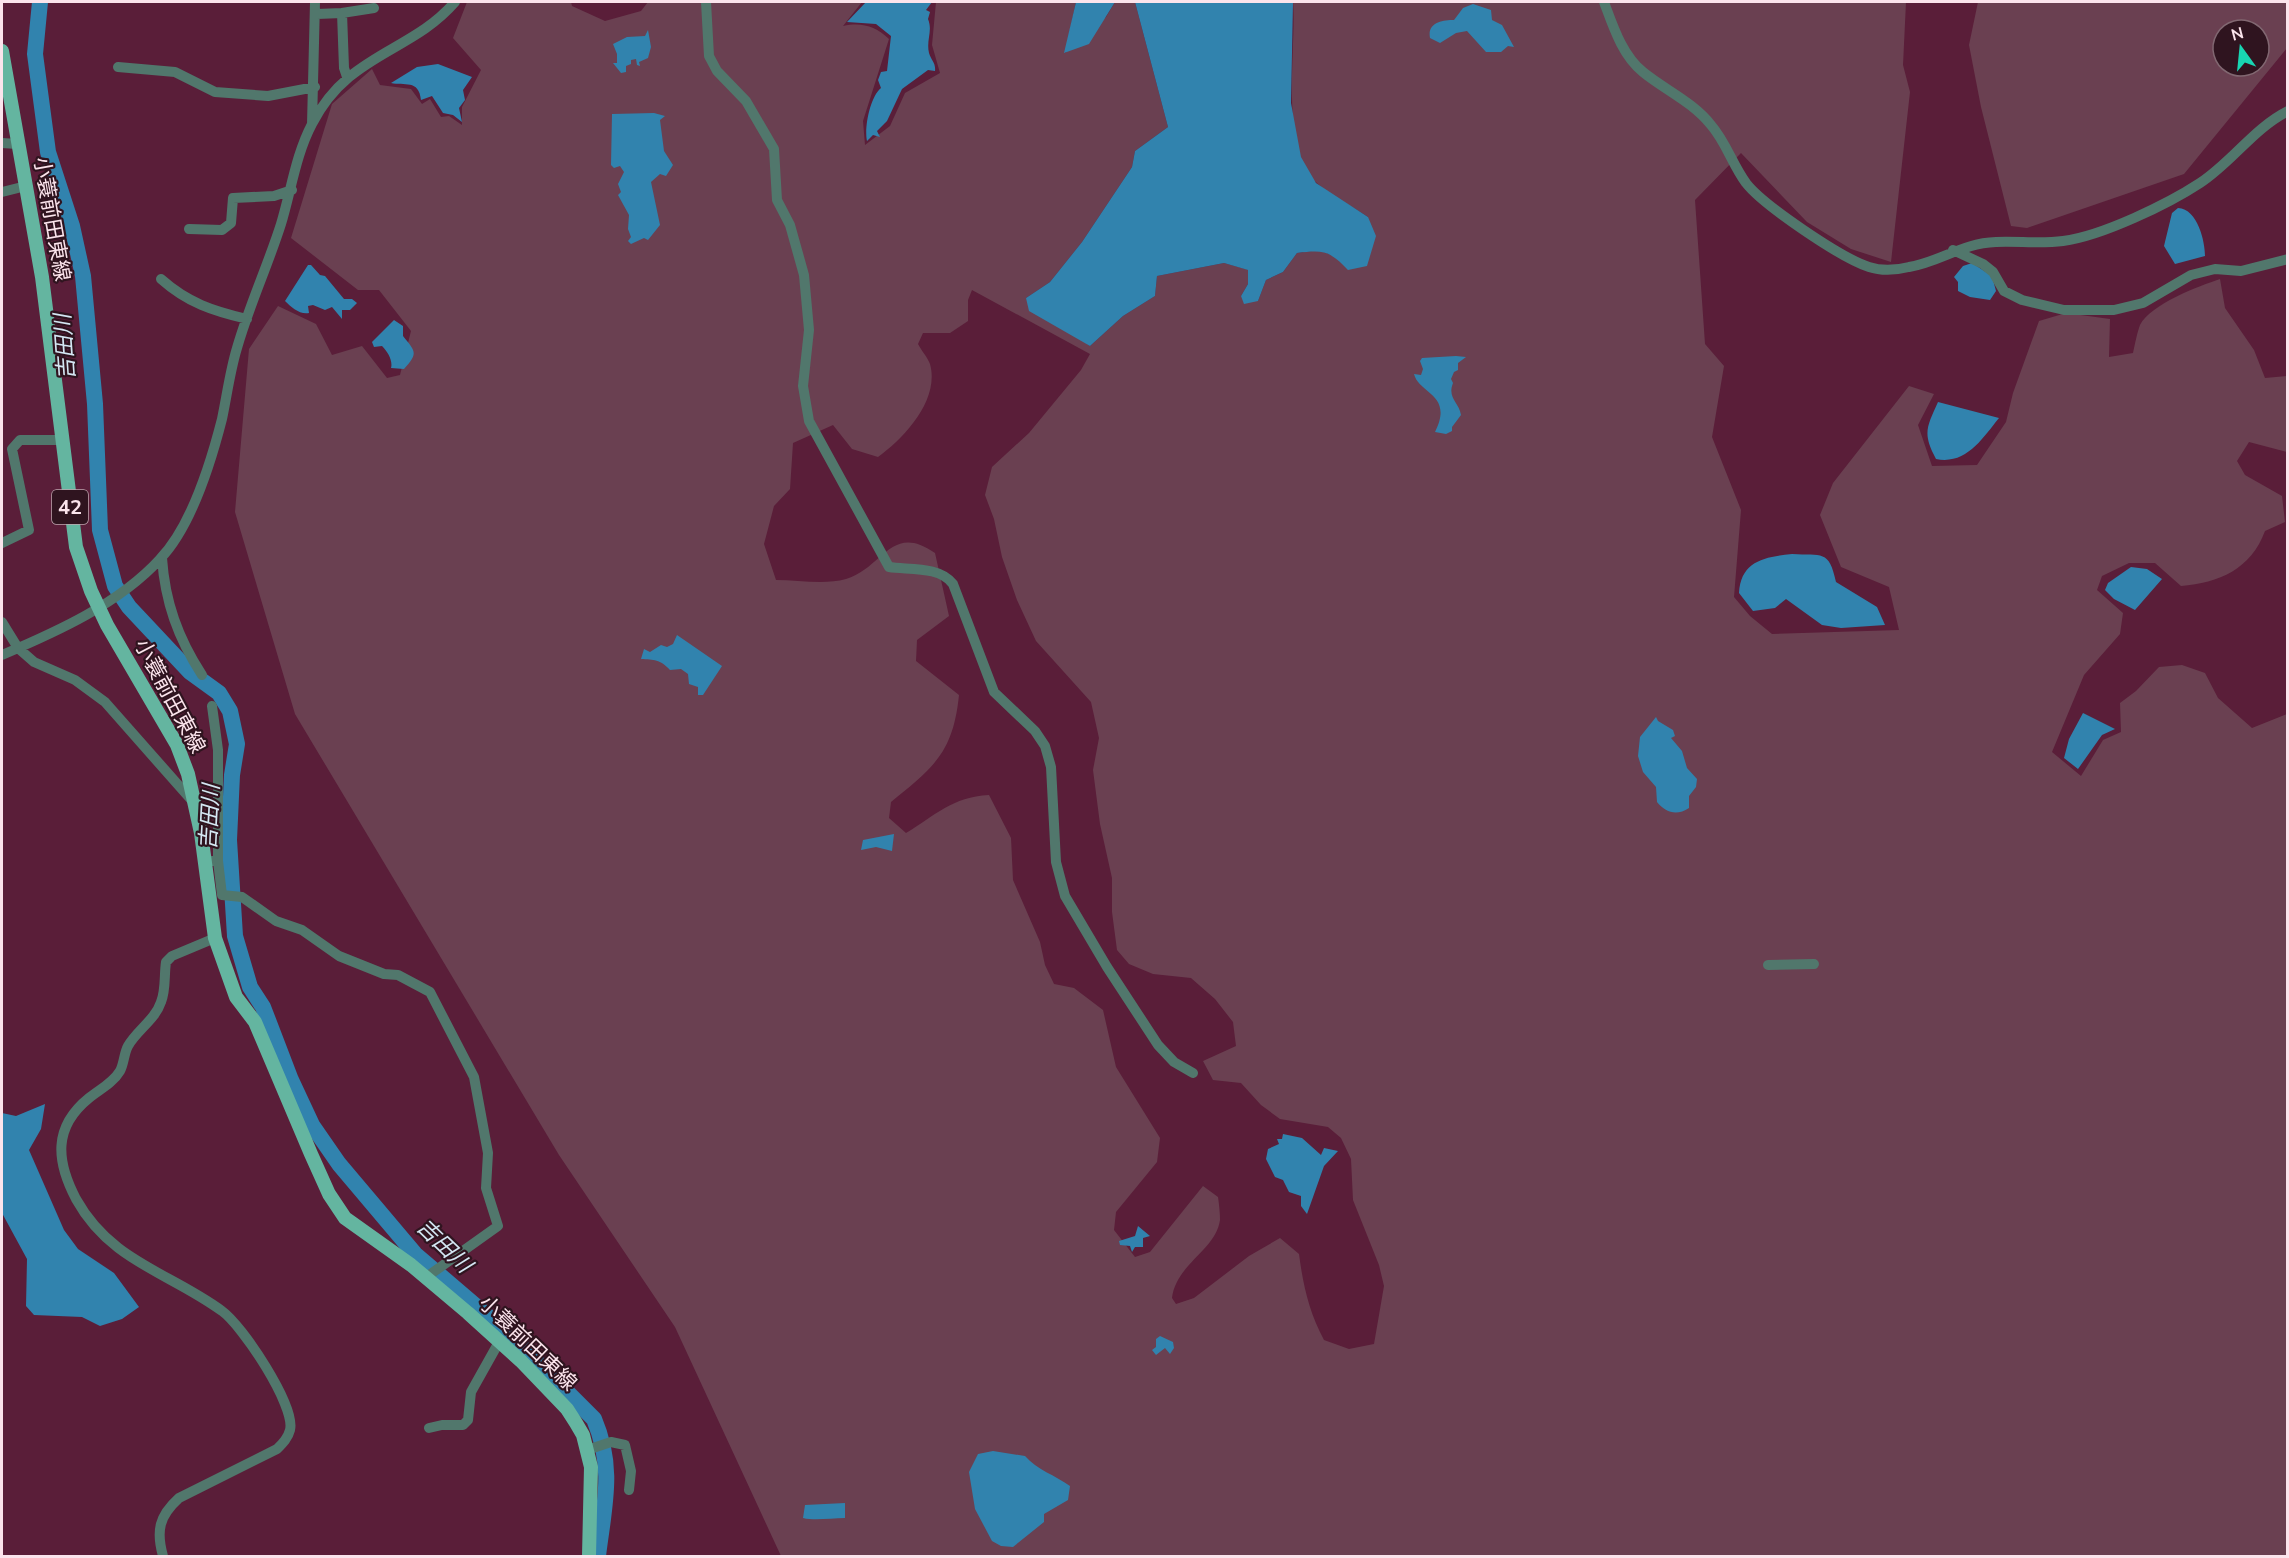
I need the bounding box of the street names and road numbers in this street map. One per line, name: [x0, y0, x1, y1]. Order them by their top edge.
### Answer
street label: 小蓑前田東線: [27, 155, 77, 283]
road number: 42: [52, 490, 88, 524]
street label: 小蓑前田東線: [128, 634, 212, 758]
street label: 小蓑前田東線: [473, 1289, 583, 1397]

